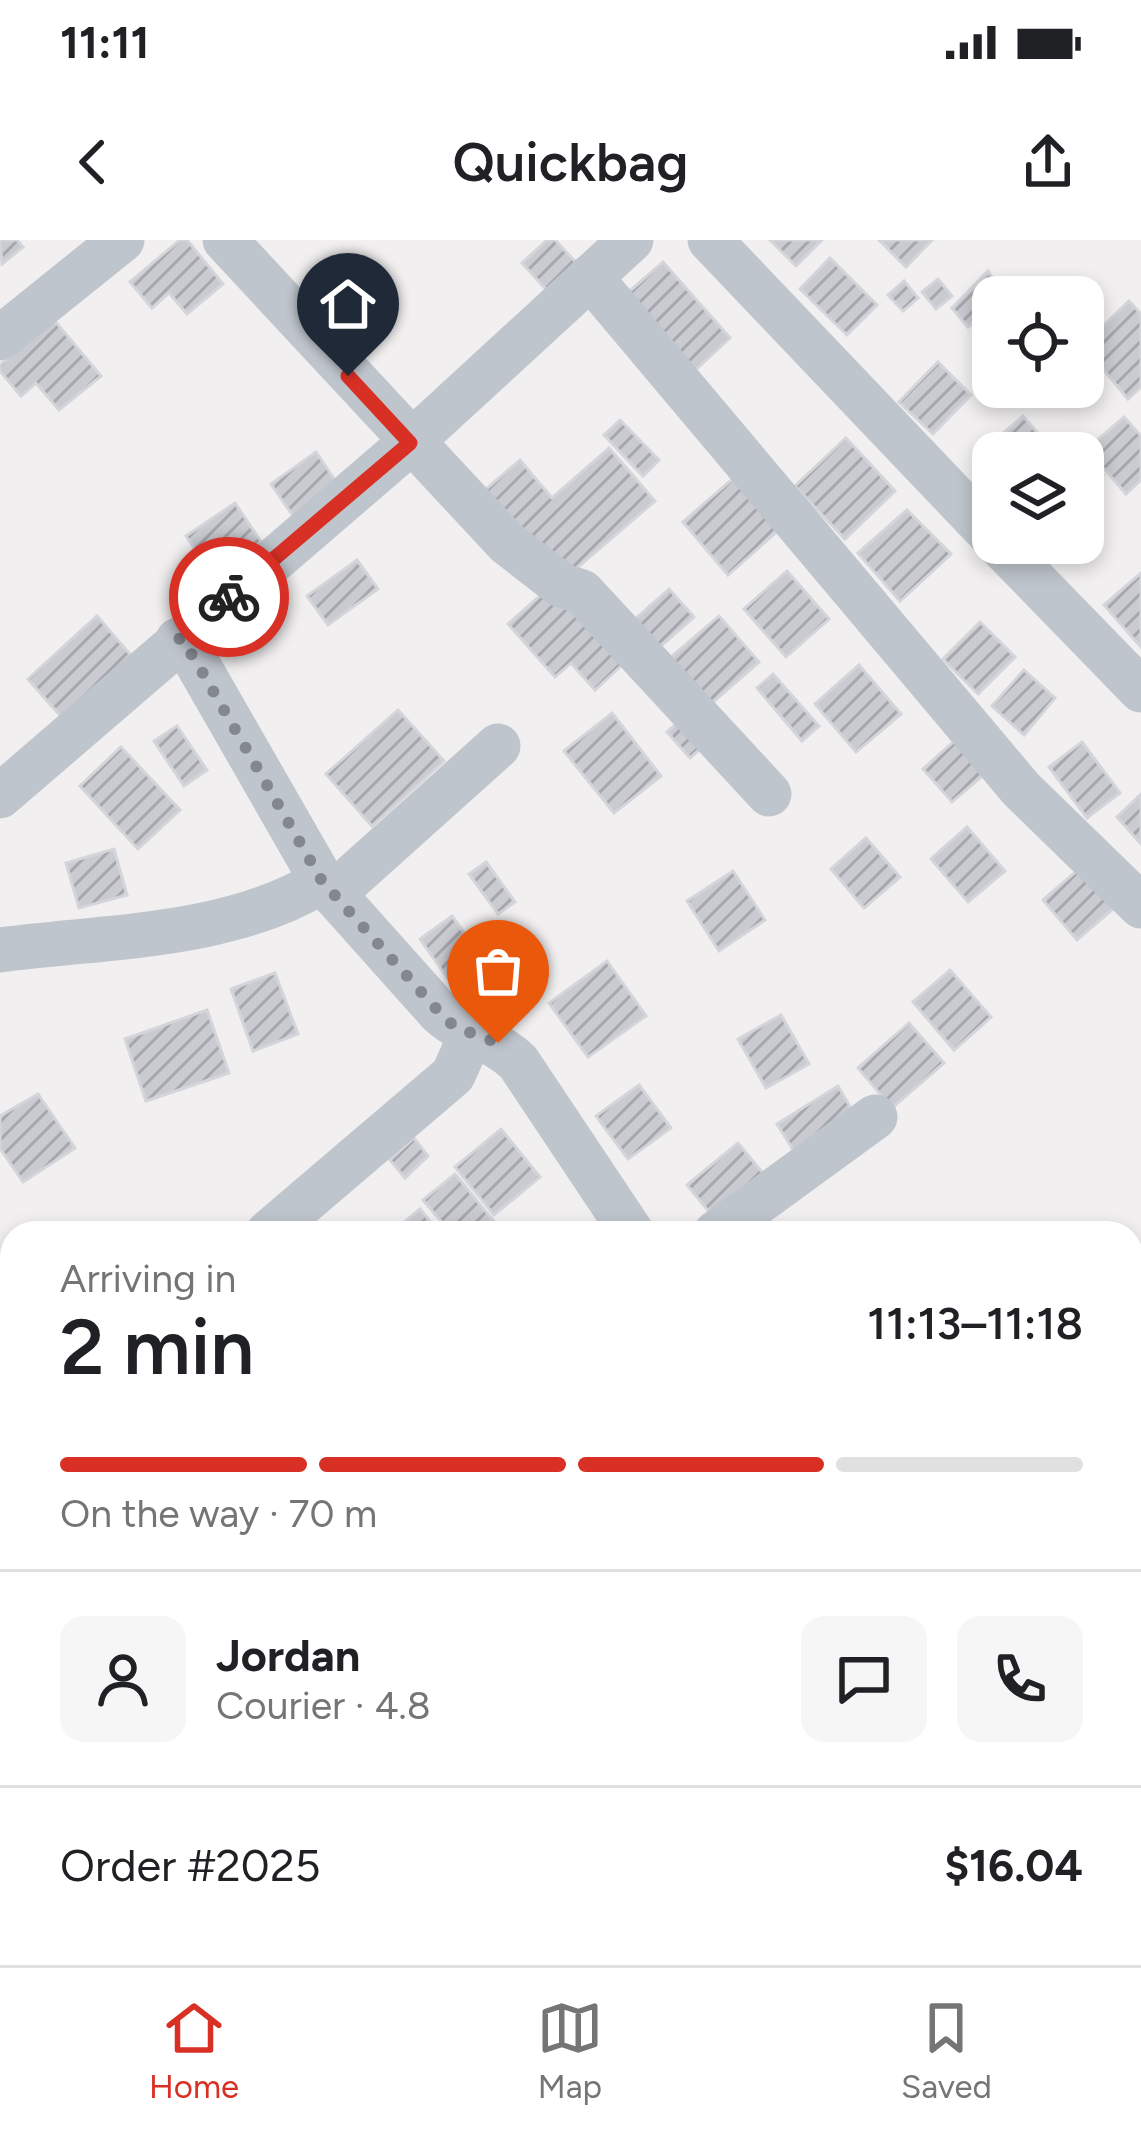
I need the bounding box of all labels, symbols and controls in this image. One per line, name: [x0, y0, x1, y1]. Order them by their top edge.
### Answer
text: 11:11: [60, 15, 150, 69]
icon: back: [60, 129, 126, 195]
icon: share: [1015, 129, 1081, 195]
text: Quickbag: [452, 130, 689, 195]
pin: [297, 253, 399, 376]
icon: home: [315, 271, 381, 337]
map controls: [972, 276, 1104, 564]
button: locate: [972, 276, 1104, 408]
button: layers: [972, 432, 1104, 564]
courier: [169, 537, 289, 657]
icon: bike: [196, 564, 262, 630]
pin: [447, 920, 549, 1043]
icon: bag: [465, 938, 531, 1004]
text: Arriving in: [60, 1255, 236, 1302]
text: 11:13–11:18: [867, 1296, 1083, 1350]
text: 2 min: [60, 1300, 254, 1394]
text: On the way · 70 m: [60, 1490, 377, 1537]
button: person: [60, 1616, 186, 1742]
button: chat: [801, 1616, 927, 1742]
button: phone: [957, 1616, 1083, 1742]
text: Jordan: [216, 1628, 360, 1682]
text: Courier · 4.8: [216, 1682, 431, 1729]
text: Order #2025: [60, 1838, 321, 1892]
text: $16.04: [944, 1838, 1083, 1892]
tab: Home: [149, 1995, 239, 2106]
tab: Map: [537, 1995, 603, 2106]
tab: Saved: [901, 1995, 992, 2106]

